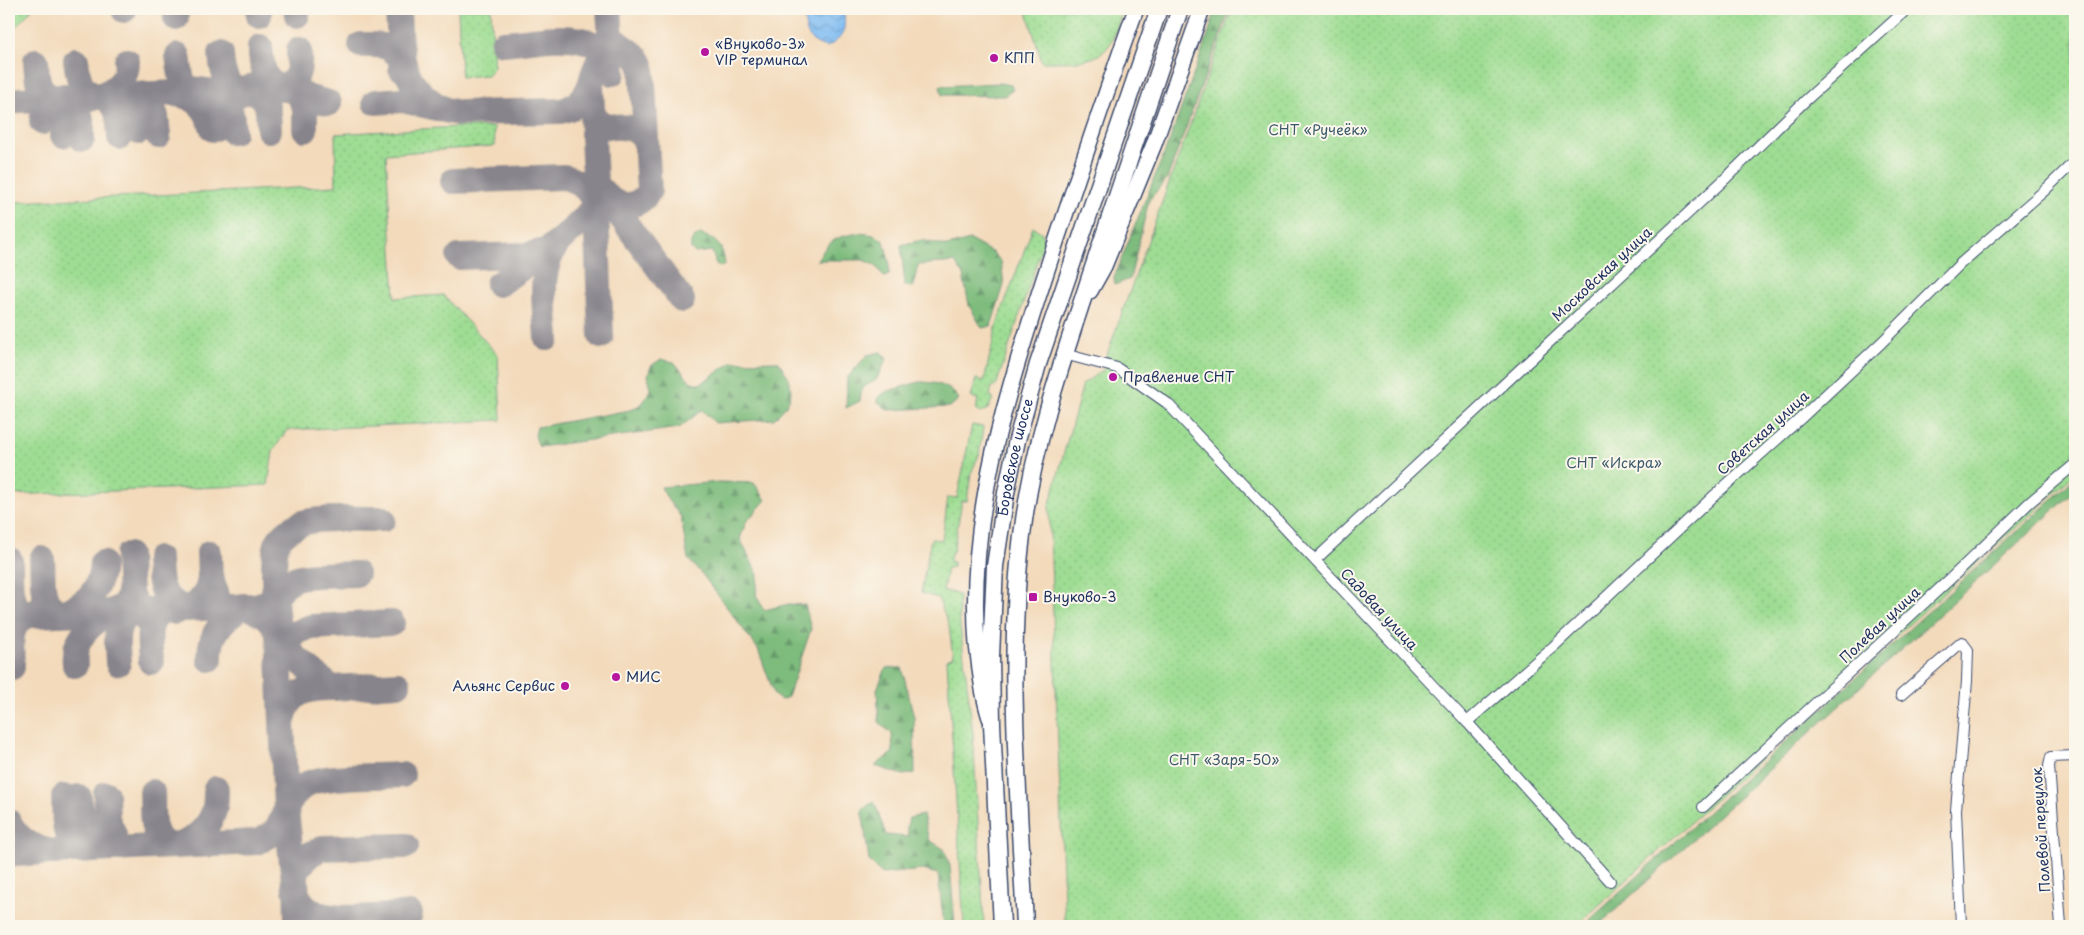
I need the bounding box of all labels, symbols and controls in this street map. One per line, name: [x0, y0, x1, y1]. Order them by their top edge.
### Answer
place label: «Внуково-3» VIP терминал: [715, 33, 808, 70]
marker: «Внуково-3» VIP терминал: [699, 46, 711, 58]
place label: КПП: [1004, 47, 1035, 68]
marker: КПП: [988, 52, 1000, 64]
park label: СНТ «Ручеёк»: [1268, 119, 1368, 140]
street label: Московская улица: [1547, 221, 1657, 326]
place label: Правление СНТ: [1123, 366, 1235, 387]
marker: Правление СНТ: [1107, 371, 1119, 383]
street label: Советская улица: [1712, 385, 1813, 480]
street label: Боровское шоссе: [992, 396, 1038, 517]
park label: СНТ «Искра»: [1566, 452, 1662, 473]
street label: Садовая улица: [1336, 563, 1423, 654]
street label: Полевая улица: [1835, 581, 1925, 668]
place label: Внуково-3: [1043, 586, 1117, 607]
marker: Внуково-3: [1027, 591, 1039, 603]
place label: МИС: [626, 666, 661, 687]
marker: МИС: [610, 671, 622, 683]
place label: Альянс Сервис: [452, 675, 555, 696]
marker: Альянс Сервис: [559, 680, 571, 692]
park label: СНТ «Заря-50»: [1169, 749, 1279, 770]
street label: Полевой переулок: [2026, 766, 2055, 893]

